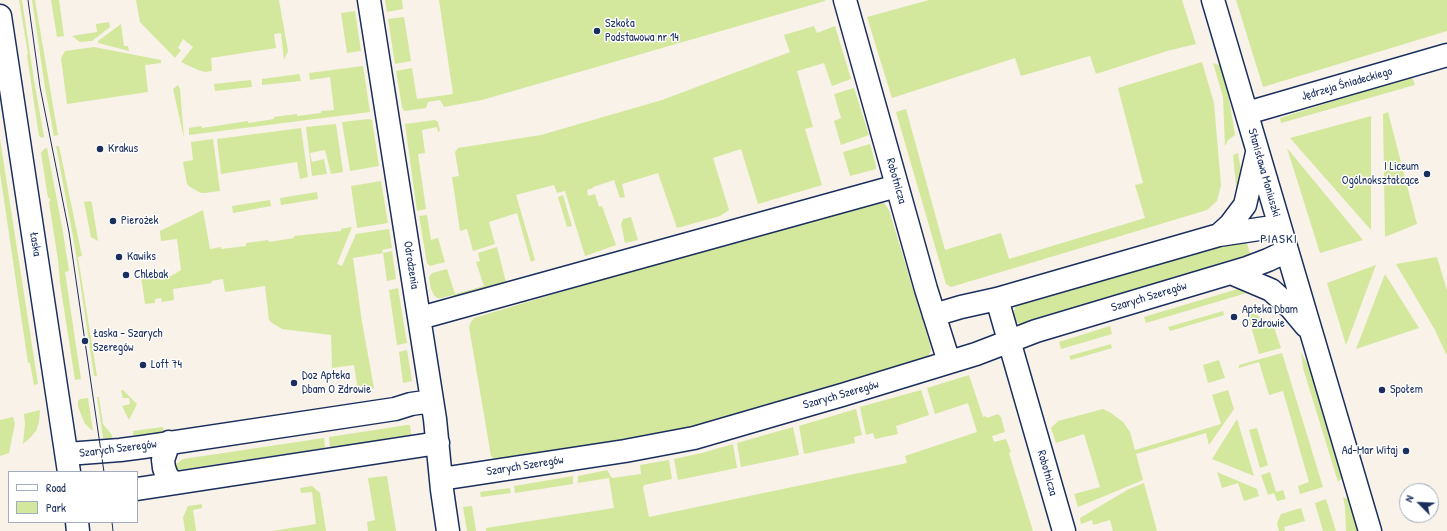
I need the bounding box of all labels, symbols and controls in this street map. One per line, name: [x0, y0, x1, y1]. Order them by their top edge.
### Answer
place label: Szkoła Podstawowa nr 14: [605, 17, 679, 45]
marker: Szkoła Podstawowa nr 14: [592, 26, 602, 36]
street label: Jędrzeja Śniadeckiego: [1300, 64, 1394, 104]
street label: Stanisława Moniuszki: [1244, 127, 1284, 219]
place label: Krakus: [108, 142, 138, 156]
marker: Krakus: [95, 144, 105, 154]
street label: Robotnicza: [883, 157, 909, 205]
place label: I Liceum Ogólnokształcące: [1342, 160, 1419, 188]
marker: I Liceum Ogólnokształcące: [1422, 169, 1432, 179]
place label: Pierożek: [121, 214, 159, 228]
marker: Pierożek: [108, 216, 118, 226]
street label: Łaska: [26, 231, 44, 257]
district label: PIASKI: [1260, 232, 1298, 248]
street label: Odrodzenia: [400, 240, 422, 290]
place label: Kawiks: [127, 250, 156, 264]
marker: Kawiks: [114, 252, 124, 262]
place label: Chlebak: [134, 268, 168, 282]
marker: Chlebak: [121, 270, 131, 280]
street label: Szarych Szeregów: [1110, 279, 1188, 315]
place label: Apteka Dbam O Zdrowie: [1242, 303, 1298, 331]
marker: Apteka Dbam O Zdrowie: [1229, 312, 1239, 322]
place label: Łaska - Szarych Szeregów: [93, 327, 163, 355]
marker: Łaska - Szarych Szeregów: [80, 336, 90, 346]
place label: Loft 74: [151, 358, 182, 372]
marker: Loft 74: [138, 360, 148, 370]
place label: Doz Apteka Dbam O Zdrowie: [302, 369, 371, 397]
street label: Szarych Szeregów: [802, 377, 880, 413]
marker: Doz Apteka Dbam O Zdrowie: [289, 378, 299, 388]
place label: Społem: [1390, 383, 1423, 397]
marker: Społem: [1377, 385, 1387, 395]
street label: Szarych Szeregów: [78, 437, 158, 461]
place label: Ad-Mar Witaj: [1342, 444, 1398, 458]
marker: Ad-Mar Witaj: [1401, 446, 1411, 456]
street label: Robotnicza: [1034, 449, 1060, 497]
street label: Szarych Szeregów: [485, 453, 565, 479]
legend: [8, 471, 138, 523]
text: Road: [46, 479, 66, 496]
north arrow: [1399, 483, 1439, 523]
text: N: [1401, 493, 1417, 504]
text: Park: [46, 499, 66, 516]

